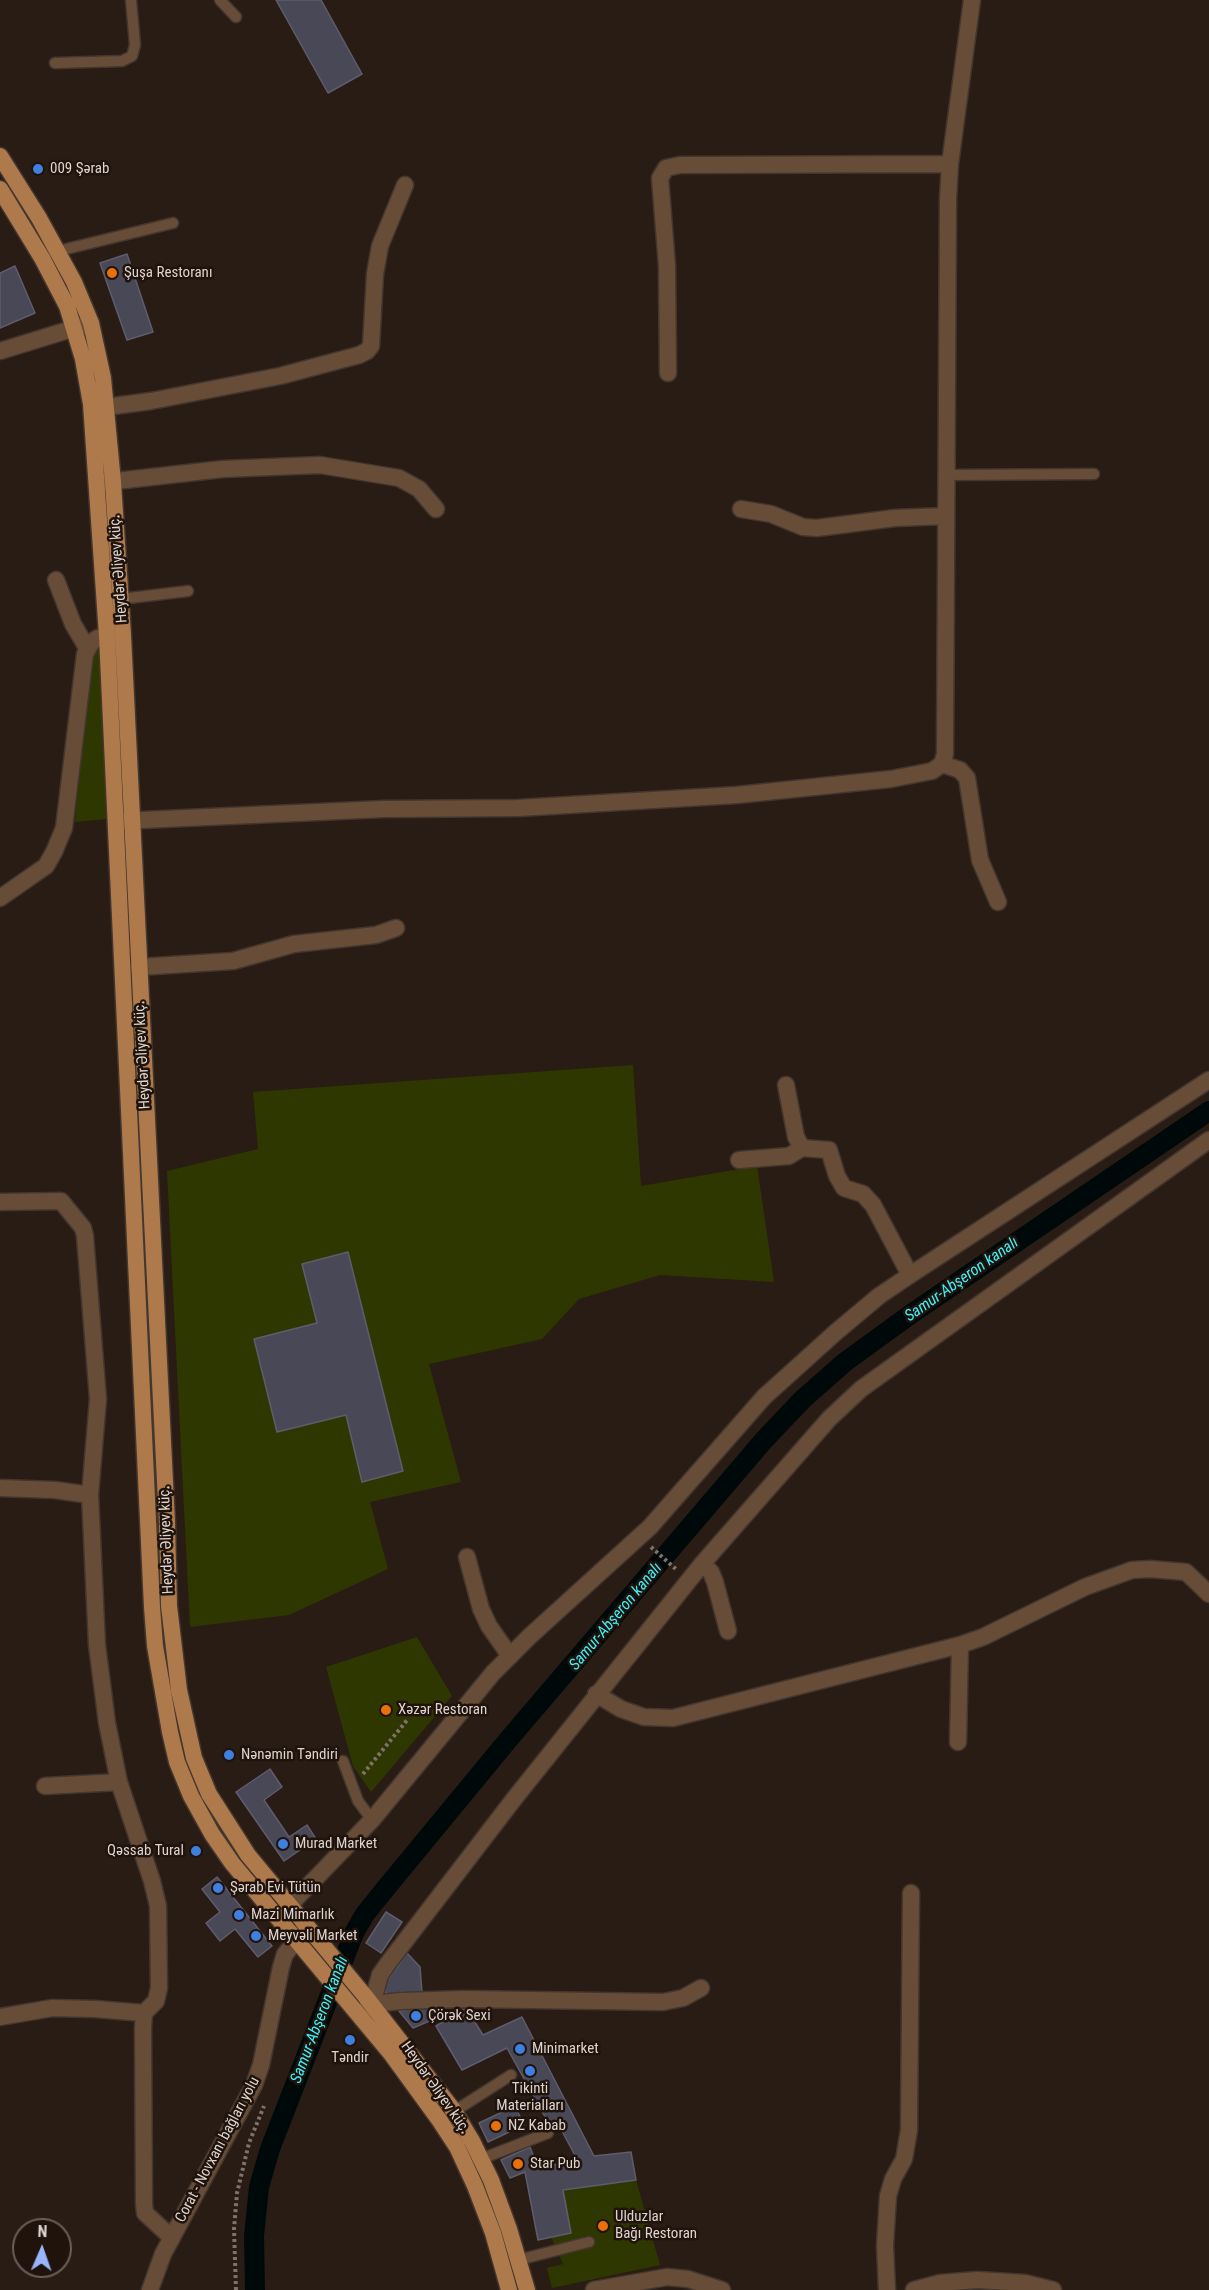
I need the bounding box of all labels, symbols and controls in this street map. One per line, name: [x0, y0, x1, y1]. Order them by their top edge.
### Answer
place label: 009 Şərab: [50, 160, 109, 178]
marker: 009 Şərab: [31, 162, 45, 176]
place label: Şuşa Restoranı: [124, 264, 212, 282]
marker: Şuşa Restoranı: [105, 266, 119, 280]
street label: Heydər Əliyev küç.: [106, 514, 132, 624]
street label: Heydər Əliyev küç.: [131, 1000, 155, 1110]
water label: Samur-Abşeron kanalı: [901, 1234, 1023, 1326]
street label: Heydər Əliyev küç.: [156, 1485, 178, 1595]
water label: Samur-Abşeron kanalı: [565, 1559, 667, 1675]
place label: Xəzər Restoran: [398, 1701, 487, 1719]
marker: Xəzər Restoran: [379, 1703, 393, 1717]
place label: Nənəmin Təndiri: [241, 1746, 338, 1764]
marker: Nənəmin Təndiri: [222, 1748, 236, 1762]
place label: Murad Market: [295, 1835, 377, 1853]
marker: Murad Market: [276, 1837, 290, 1851]
place label: Qəssab Tural: [107, 1842, 184, 1860]
marker: Qəssab Tural: [189, 1844, 203, 1858]
place label: Şərab Evi Tütün: [230, 1879, 321, 1897]
marker: Şərab Evi Tütün: [211, 1881, 225, 1895]
place label: Mazi Mimarlık: [251, 1906, 335, 1924]
marker: Mazi Mimarlık: [232, 1908, 246, 1922]
place label: Meyvəli Market: [268, 1927, 357, 1945]
marker: Meyvəli Market: [249, 1929, 263, 1943]
water label: Samur-Abşeron kanalı: [287, 1954, 353, 2086]
place label: Çörək Sexi: [428, 2007, 491, 2025]
marker: Çörək Sexi: [409, 2009, 423, 2023]
marker: Təndir: [343, 2033, 357, 2047]
street label: Heydər Əliyev küç.: [397, 2038, 473, 2138]
place label: Minimarket: [532, 2040, 599, 2058]
marker: Minimarket: [513, 2042, 527, 2056]
place label: Təndir: [331, 2049, 369, 2067]
marker: Tikinti Materialları: [523, 2064, 537, 2078]
street label: Corat - Novxanı bağları yolu: [172, 2074, 264, 2226]
place label: Tikinti Materialları: [496, 2080, 564, 2115]
place label: NZ Kabab: [508, 2117, 566, 2135]
marker: NZ Kabab: [489, 2119, 503, 2133]
place label: Star Pub: [530, 2155, 580, 2173]
marker: Star Pub: [511, 2157, 525, 2171]
place label: Ulduzlar Bağı Restoran: [615, 2208, 697, 2243]
north arrow: [12, 2218, 72, 2278]
marker: Ulduzlar Bağı Restoran: [596, 2219, 610, 2233]
text: N: [37, 2222, 48, 2241]

